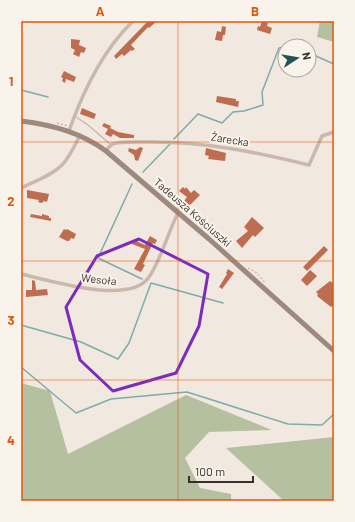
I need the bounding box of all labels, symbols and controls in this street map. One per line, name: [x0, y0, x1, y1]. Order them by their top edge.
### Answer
text: A: [96, 3, 105, 19]
text: B: [251, 3, 259, 19]
north arrow: [277, 38, 317, 78]
text: N: [300, 51, 314, 61]
text: 1: [9, 73, 13, 89]
street label: Żarecka: [210, 129, 250, 148]
street label: Tadeusza Kościuszki: [152, 175, 234, 249]
text: 2: [7, 193, 15, 209]
street label: Wesoła: [81, 271, 117, 287]
text: 3: [7, 312, 15, 328]
text: 4: [7, 432, 15, 448]
scale bar: [189, 458, 253, 484]
text: 100 m: [195, 464, 225, 478]

